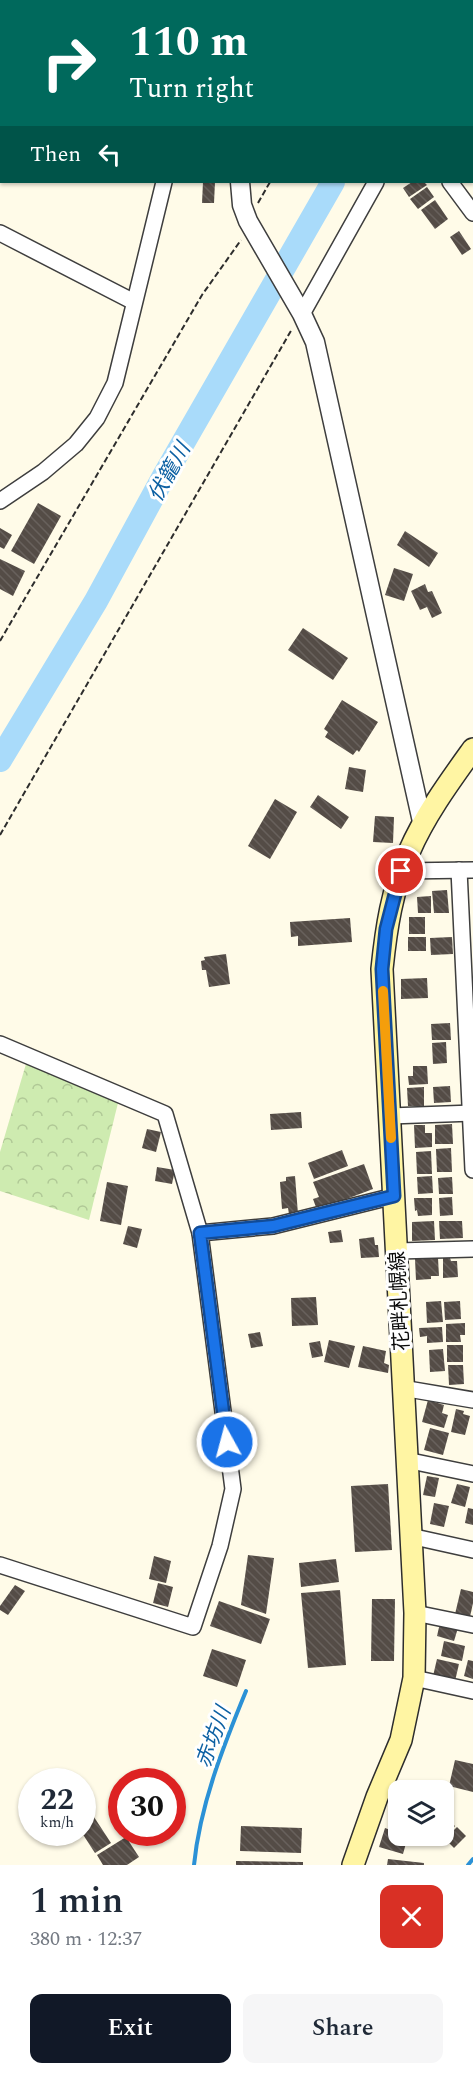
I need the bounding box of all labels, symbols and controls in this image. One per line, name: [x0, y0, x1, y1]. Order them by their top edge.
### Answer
text: 110 m: [129, 11, 248, 74]
icon: right: [30, 24, 108, 102]
text: Turn right: [129, 68, 254, 110]
text: Then: [30, 138, 81, 171]
icon: left: [93, 138, 126, 171]
water label: 伏籠川: [141, 435, 200, 508]
pin: [375, 845, 426, 896]
icon: arrive: [384, 854, 417, 887]
street label: 花畔札幌線: [382, 1250, 418, 1352]
position arrow: [195, 1410, 259, 1474]
water label: 赤坊川: [188, 1700, 240, 1772]
speed limit sign: 30: [108, 1768, 186, 1846]
text: 22: [40, 1777, 74, 1823]
map controls: [388, 1780, 454, 1846]
button: layers: [388, 1780, 454, 1846]
text: km/h: [40, 1811, 74, 1834]
text: 1 min: [30, 1874, 123, 1929]
button: close: [380, 1885, 443, 1948]
text: 380 m · 12:37: [30, 1924, 142, 1954]
button: Exit: [30, 1994, 231, 2063]
button: Share: [243, 1994, 443, 2063]

